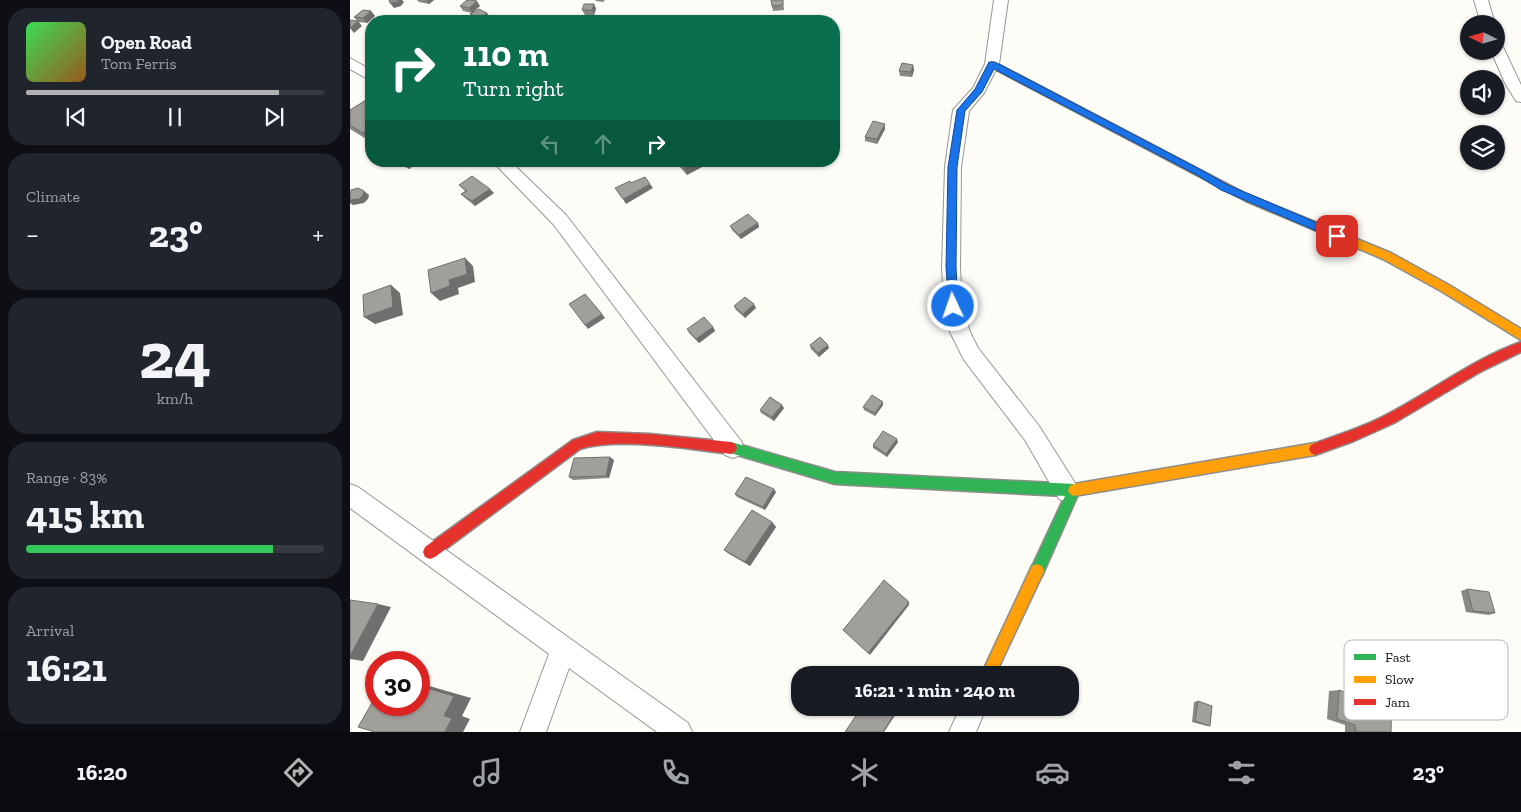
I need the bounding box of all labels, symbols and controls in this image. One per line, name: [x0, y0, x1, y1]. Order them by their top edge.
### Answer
north arrow: [1460, 15, 1505, 60]
map controls: [1460, 15, 1505, 170]
text: Open Road: [101, 31, 192, 54]
text: 110 m: [463, 33, 549, 75]
icon: right: [380, 35, 445, 100]
text: Tom Ferris: [101, 54, 177, 73]
button: sound: [1460, 70, 1505, 115]
text: Turn right: [463, 75, 564, 102]
icon: previous: [62, 103, 90, 131]
icon: pause: [161, 103, 189, 131]
icon: next: [260, 103, 288, 131]
button: layers: [1460, 125, 1505, 170]
icon: left: [536, 130, 564, 158]
icon: ahead: [589, 130, 617, 158]
icon: right: [642, 130, 670, 158]
text: Climate: [26, 187, 80, 206]
text: 23°: [148, 211, 203, 257]
pin: [1316, 215, 1358, 257]
text: −: [26, 218, 39, 251]
text: +: [312, 218, 324, 251]
icon: arrive: [1323, 222, 1351, 250]
position arrow: [926, 279, 978, 331]
text: 24: [139, 317, 211, 395]
text: km/h: [157, 389, 193, 408]
text: Range · 83%: [26, 468, 107, 487]
text: 415 km: [26, 492, 144, 538]
text: Arrival: [26, 621, 74, 640]
legend: [1344, 640, 1508, 720]
text: 16:21: [26, 645, 107, 691]
text: Fast: [1385, 649, 1412, 666]
speed limit sign: 30: [365, 651, 430, 716]
text: Slow: [1385, 671, 1414, 688]
text: 16:21 · 1 min · 240 m: [855, 679, 1015, 702]
text: Jam: [1385, 694, 1410, 711]
icon: directions: [281, 755, 316, 790]
icon: music: [470, 755, 505, 790]
icon: phone: [658, 755, 693, 790]
icon: climate: [847, 755, 882, 790]
icon: car: [1035, 755, 1070, 790]
icon: filters: [1224, 755, 1259, 790]
text: 16:20: [77, 759, 127, 786]
text: 23°: [1413, 759, 1444, 786]

